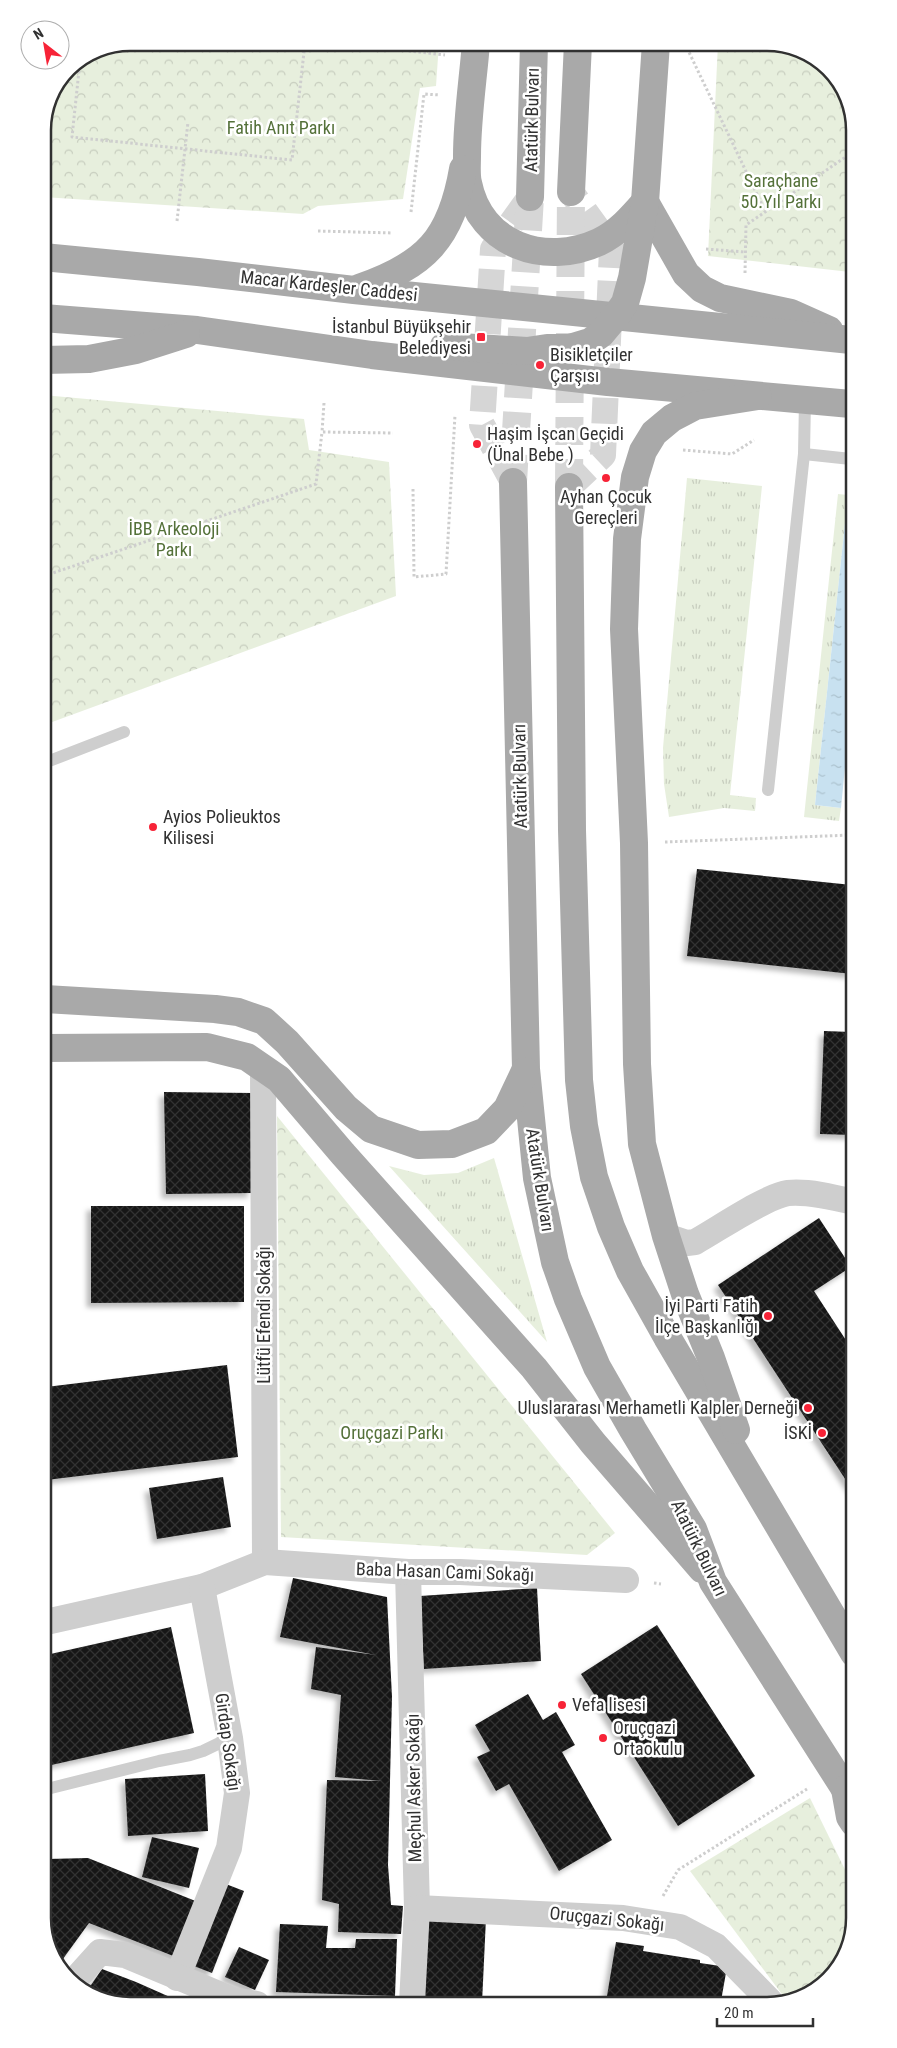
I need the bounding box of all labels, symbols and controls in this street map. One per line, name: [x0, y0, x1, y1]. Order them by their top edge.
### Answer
north arrow: [20, 20, 70, 70]
text: N: [31, 25, 46, 43]
street label: Atatürk Bulvarı: [520, 68, 543, 172]
park label: Fatih Anıt Parkı: [227, 117, 335, 138]
park label: Saraçhane 50.Yıl Parkı: [741, 170, 821, 212]
street label: Macar Kardeşler Caddesi: [240, 266, 419, 305]
place label: İstanbul Büyükşehir Belediyesi: [332, 316, 472, 358]
marker: İstanbul Büyükşehir Belediyesi: [475, 331, 487, 343]
place label: Bisikletçiler Çarşısı: [550, 344, 633, 386]
marker: Bisikletçiler Çarşısı: [534, 359, 546, 371]
place label: Haşim İşcan Geçidi (Ünal Bebe ): [487, 423, 624, 466]
marker: Haşim İşcan Geçidi (Ünal Bebe ): [471, 438, 483, 450]
marker: Ayhan Çocuk Gereçleri: [600, 472, 612, 484]
place label: Ayhan Çocuk Gereçleri: [560, 486, 652, 528]
park label: İBB Arkeoloji Parkı: [129, 518, 219, 560]
street label: Atatürk Bulvarı: [508, 724, 531, 828]
place label: Ayios Polieuktos Kilisesi: [163, 806, 281, 848]
marker: Ayios Polieuktos Kilisesi: [147, 821, 159, 833]
street label: Atatürk Bulvarı: [522, 1127, 559, 1233]
street label: Lütfü Efendi Sokağı: [253, 1246, 274, 1384]
place label: İyi Parti Fatih İlçe Başkanlığı: [655, 1295, 758, 1337]
marker: İyi Parti Fatih İlçe Başkanlığı: [762, 1310, 774, 1322]
place label: Uluslararası Merhametli Kalpler Derneği: [517, 1397, 798, 1418]
marker: Uluslararası Merhametli Kalpler Derneği: [802, 1402, 814, 1414]
park label: Oruçgazi Parkı: [340, 1422, 444, 1443]
place label: İSKİ: [784, 1422, 812, 1443]
marker: İSKİ: [816, 1427, 828, 1439]
street label: Atatürk Bulvarı: [667, 1496, 732, 1599]
street label: Baba Hasan Cami Sokağı: [356, 1558, 535, 1585]
street label: Girdap Sokağı: [211, 1692, 246, 1792]
place label: Vefa lisesi: [572, 1694, 646, 1715]
marker: Vefa lisesi: [556, 1699, 568, 1711]
street label: Meçhul Asker Sokağı: [402, 1713, 425, 1863]
place label: Oruçgazi Ortaokulu: [613, 1717, 682, 1759]
marker: Oruçgazi Ortaokulu: [597, 1732, 609, 1744]
street label: Oruçgazi Sokağı: [549, 1902, 665, 1935]
scale bar: [717, 1996, 813, 2028]
text: 20 m: [724, 2004, 754, 2022]

